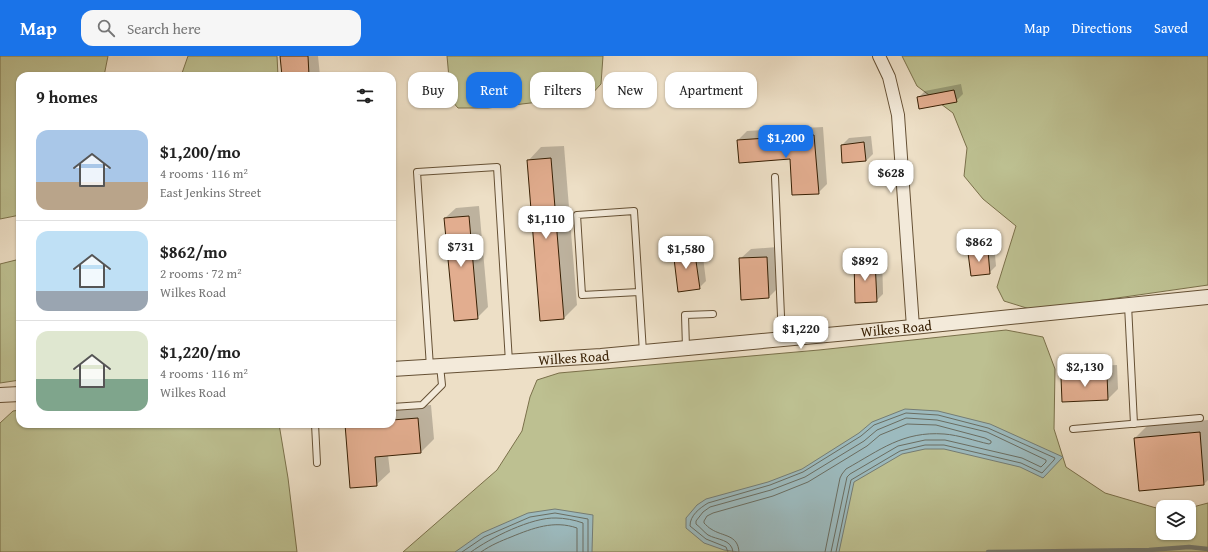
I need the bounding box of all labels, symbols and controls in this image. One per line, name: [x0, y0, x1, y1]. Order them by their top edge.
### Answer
search box: [81, 10, 361, 46]
text: Map: [20, 14, 57, 42]
icon: search: [95, 17, 117, 39]
text: Search here: [127, 18, 201, 39]
text: Map: [1024, 18, 1050, 38]
text: Directions: [1072, 18, 1132, 38]
text: Saved: [1154, 18, 1188, 38]
chip: Buy: [408, 72, 458, 108]
chip: Rent: [466, 72, 522, 108]
chip: Filters: [530, 72, 595, 108]
chip: New: [603, 72, 657, 108]
chip: Apartment: [665, 72, 757, 108]
text: 9 homes: [36, 84, 98, 109]
icon: filters: [354, 85, 376, 107]
pin: $1,200: [753, 125, 819, 159]
text: $1,200: [767, 128, 805, 147]
text: $1,200/mo: [160, 139, 241, 164]
icon: home: [68, 146, 116, 194]
pin: $628: [867, 160, 915, 194]
text: $628: [878, 163, 904, 182]
text: 4 rooms · 116 m²: [160, 164, 248, 183]
text: East Jenkins Street: [160, 183, 261, 202]
pin: $1,110: [513, 206, 579, 240]
text: $1,110: [527, 209, 565, 228]
pin: $862: [955, 229, 1003, 263]
text: $862: [966, 232, 992, 251]
pin: $731: [437, 234, 485, 268]
pin: $1,580: [653, 236, 719, 270]
text: $731: [448, 237, 474, 256]
text: $862/mo: [160, 239, 227, 264]
text: $1,580: [667, 239, 705, 258]
icon: home: [68, 247, 116, 295]
pin: $892: [841, 248, 889, 282]
text: $892: [852, 251, 878, 270]
text: 2 rooms · 72 m²: [160, 264, 242, 283]
text: Wilkes Road: [160, 283, 226, 302]
street label: Wilkes Road: [860, 315, 933, 342]
pin: $1,220: [768, 316, 834, 350]
text: $1,220: [782, 319, 820, 338]
text: $1,220/mo: [160, 339, 241, 364]
street label: Wilkes Road: [538, 345, 611, 370]
icon: home: [68, 347, 116, 395]
pin: $2,130: [1052, 354, 1118, 388]
text: $2,130: [1066, 357, 1104, 376]
text: 4 rooms · 116 m²: [160, 364, 248, 383]
text: Wilkes Road: [160, 383, 226, 402]
map controls: [1156, 500, 1196, 540]
button: layers: [1156, 500, 1196, 540]

